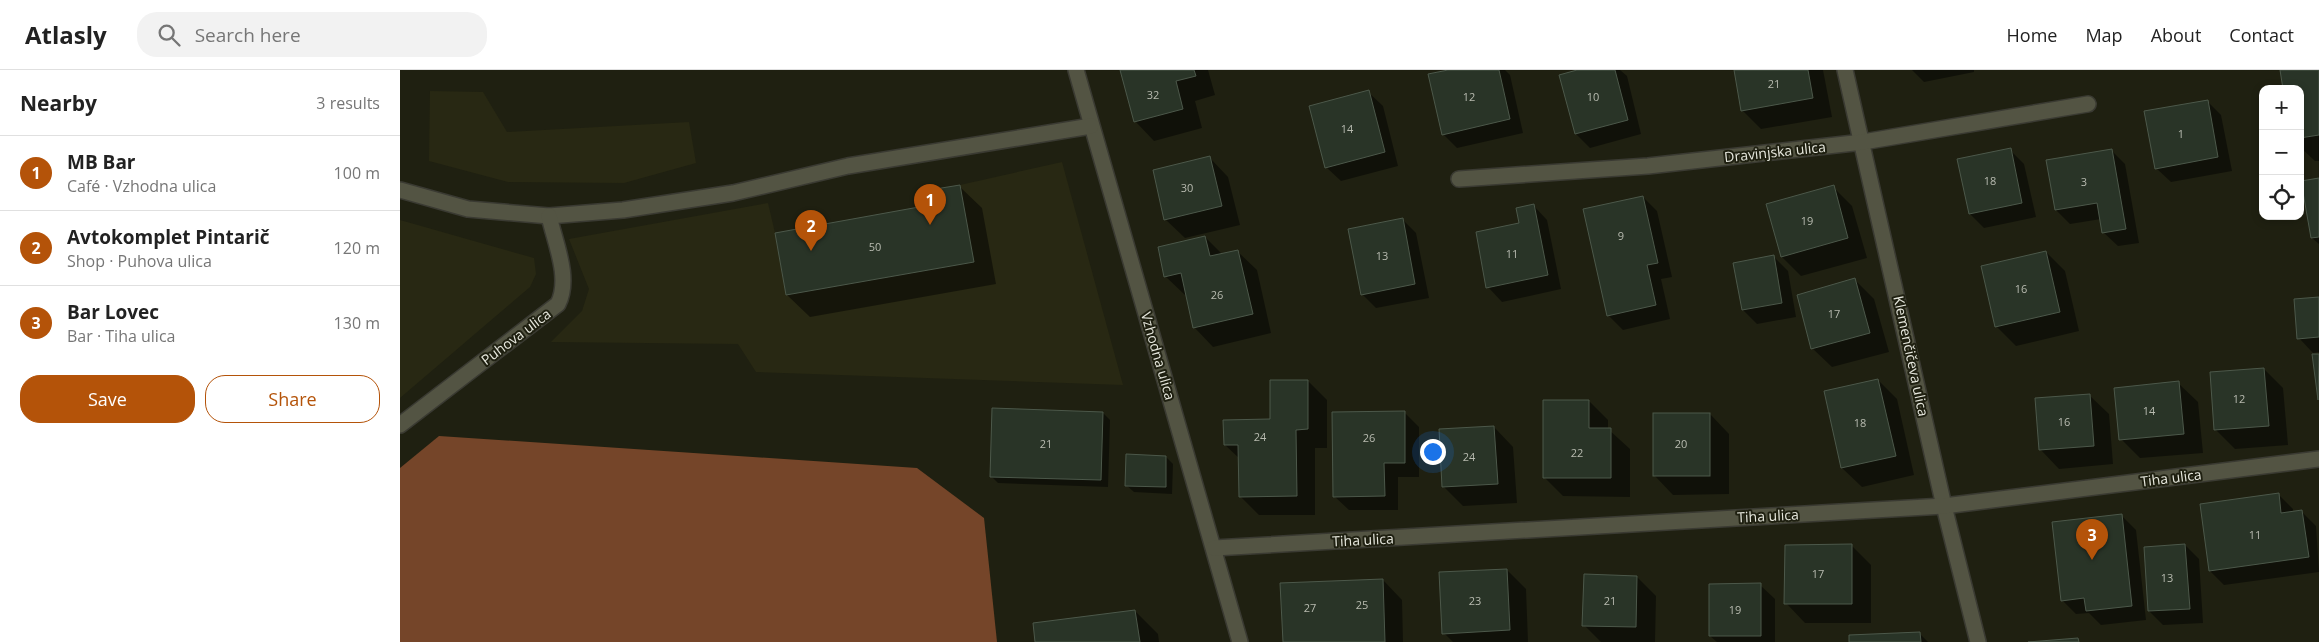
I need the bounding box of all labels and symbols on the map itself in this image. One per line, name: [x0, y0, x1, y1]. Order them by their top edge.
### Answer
house number: 21: [1768, 76, 1780, 91]
house number: 32: [1147, 87, 1159, 102]
house number: 12: [1463, 89, 1475, 104]
house number: 10: [1587, 89, 1599, 104]
house number: 14: [1341, 121, 1354, 136]
house number: 1: [2178, 126, 2184, 141]
street label: Dravinjska ulica: [1723, 137, 1827, 166]
house number: 18: [1984, 173, 1996, 188]
house number: 3: [2081, 174, 2087, 189]
house number: 30: [1181, 180, 1193, 195]
pin: 1: [914, 184, 946, 225]
pin: 2: [795, 210, 827, 251]
house number: 19: [1801, 213, 1813, 228]
house number: 9: [1618, 228, 1624, 243]
house number: 50: [869, 239, 881, 254]
house number: 11: [1506, 246, 1518, 261]
house number: 13: [1376, 248, 1388, 263]
house number: 16: [2015, 281, 2027, 296]
house number: 26: [1211, 287, 1223, 302]
street label: Klemenčičeva ulica: [1889, 294, 1934, 418]
street label: Puhova ulica: [477, 304, 554, 369]
house number: 17: [1828, 306, 1840, 321]
street label: Vzhodna ulica: [1137, 310, 1180, 402]
house number: 12: [2233, 391, 2245, 406]
house number: 14: [2143, 403, 2156, 418]
house number: 16: [2058, 414, 2070, 429]
house number: 18: [1854, 415, 1866, 430]
house number: 24: [1254, 429, 1267, 444]
house number: 26: [1363, 430, 1375, 445]
house number: 21: [1040, 436, 1052, 451]
house number: 20: [1675, 436, 1687, 451]
your location: [1420, 439, 1446, 465]
house number: 22: [1571, 445, 1583, 460]
house number: 24: [1463, 449, 1476, 464]
street label: Tiha ulica: [2139, 464, 2203, 491]
street label: Tiha ulica: [1737, 504, 1799, 527]
pin: 3: [2076, 519, 2108, 560]
house number: 11: [2249, 527, 2261, 542]
street label: Tiha ulica: [1332, 528, 1394, 551]
house number: 17: [1812, 566, 1824, 581]
house number: 13: [2161, 570, 2173, 585]
house number: 23: [1469, 593, 1481, 608]
house number: 21: [1604, 593, 1616, 608]
house number: 25: [1356, 597, 1368, 612]
house number: 27: [1304, 600, 1316, 615]
house number: 19: [1729, 602, 1741, 617]

